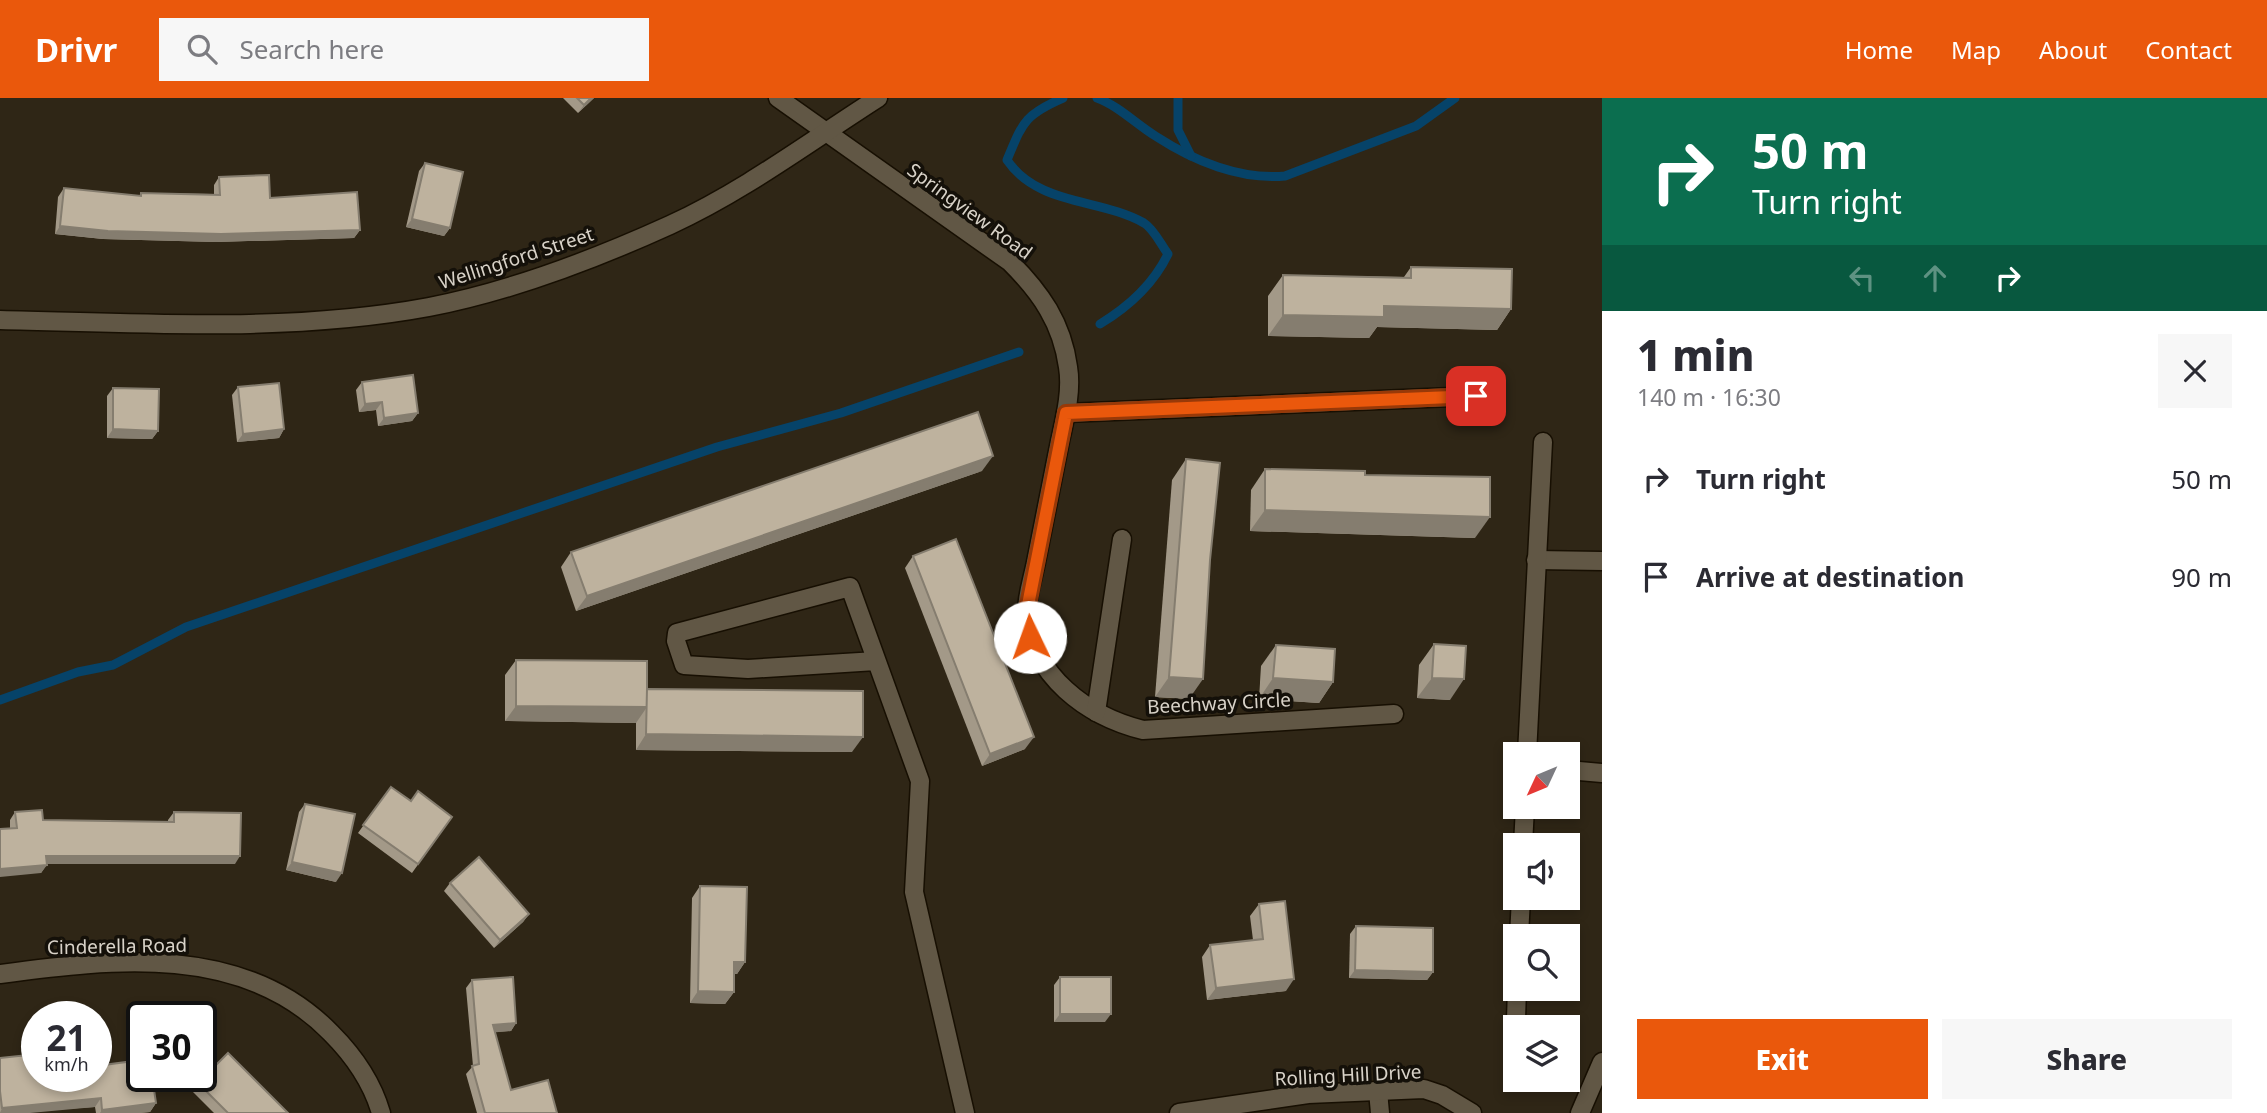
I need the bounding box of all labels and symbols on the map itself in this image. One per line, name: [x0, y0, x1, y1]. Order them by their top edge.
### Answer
street label: Springview Road: [902, 157, 1038, 265]
street label: Wellingford Street: [435, 221, 597, 295]
pin: [1446, 366, 1506, 426]
position arrow: [993, 600, 1067, 674]
street label: Beechway Circle: [1146, 686, 1292, 720]
north arrow: [1503, 742, 1580, 819]
street label: Cinderella Road: [47, 932, 187, 960]
speed limit sign: 30: [126, 1001, 217, 1092]
street label: Rolling Hill Drive: [1274, 1058, 1422, 1092]

